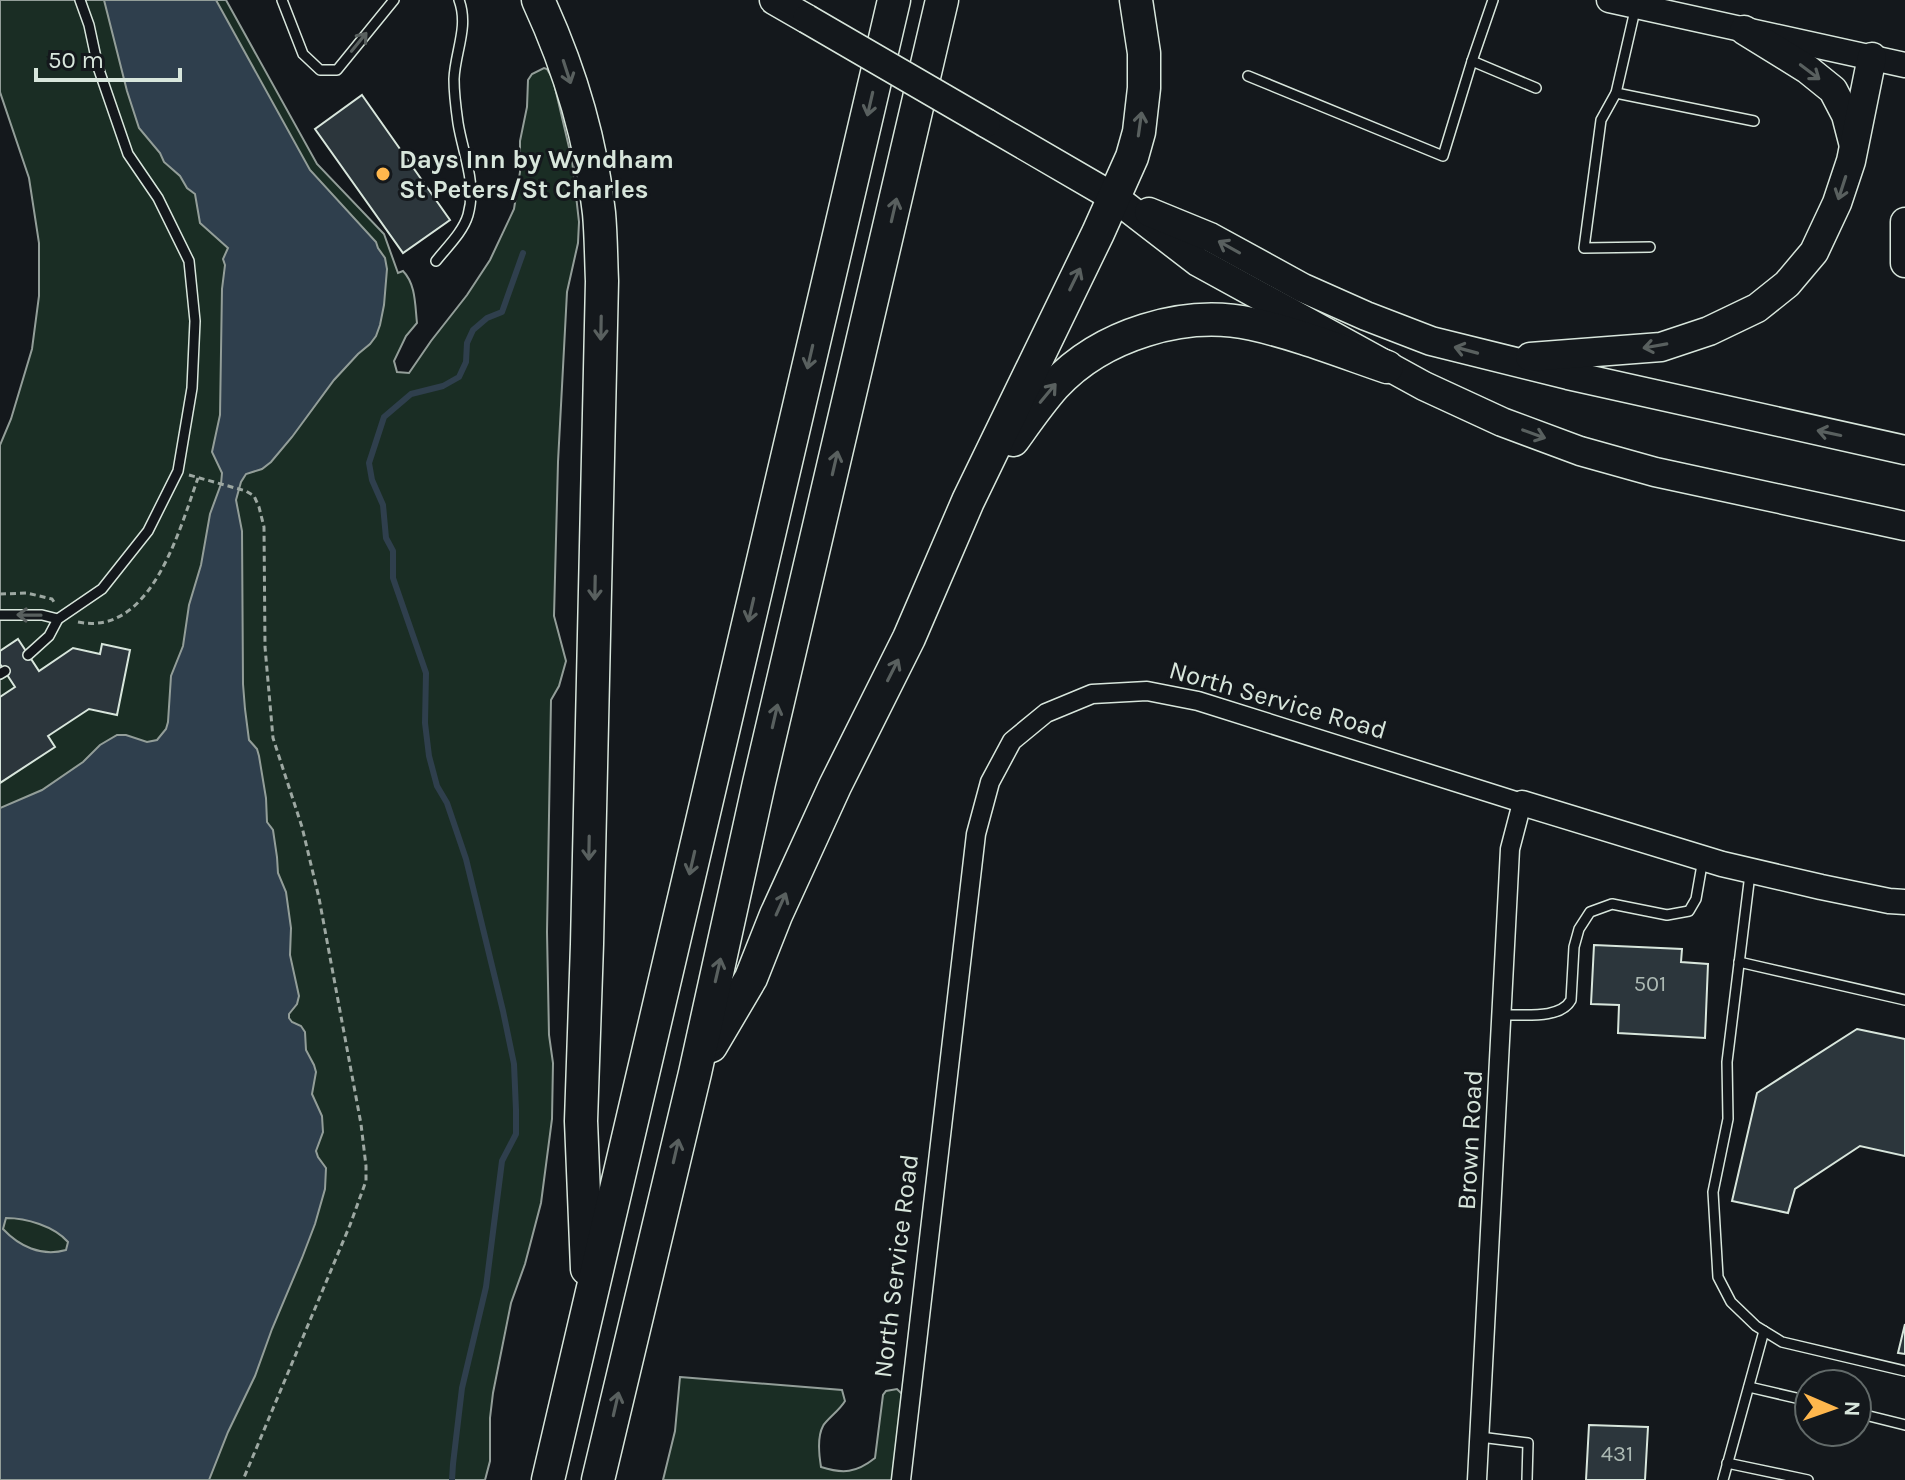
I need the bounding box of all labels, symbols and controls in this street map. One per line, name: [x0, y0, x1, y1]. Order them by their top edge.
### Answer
scale bar: [36, 32, 180, 82]
one-way arrow: [350, 32, 368, 53]
text: 50 m: [48, 46, 104, 74]
one-way arrow: [561, 60, 576, 85]
one-way arrow: [1799, 63, 1820, 80]
one-way arrow: [862, 90, 877, 116]
one-way arrow: [1133, 112, 1148, 137]
place label: Days Inn by Wyndham St Peters/St Charles: [399, 144, 674, 205]
marker: Days Inn by Wyndham St Peters/St Charles: [374, 165, 392, 183]
one-way arrow: [1834, 175, 1849, 200]
one-way arrow: [887, 197, 902, 223]
one-way arrow: [1217, 239, 1241, 254]
one-way arrow: [1068, 268, 1084, 292]
one-way arrow: [594, 314, 609, 341]
one-way arrow: [1642, 340, 1668, 355]
one-way arrow: [1454, 342, 1480, 357]
one-way arrow: [802, 343, 817, 369]
one-way arrow: [1039, 383, 1057, 404]
one-way arrow: [1816, 425, 1842, 440]
one-way arrow: [1521, 428, 1546, 442]
one-way arrow: [828, 451, 843, 476]
one-way arrow: [587, 574, 603, 601]
one-way arrow: [743, 597, 758, 622]
one-way arrow: [16, 607, 43, 623]
street label: North Service Road: [1166, 654, 1390, 746]
one-way arrow: [886, 658, 901, 682]
one-way arrow: [768, 704, 783, 730]
one-way arrow: [581, 834, 597, 861]
one-way arrow: [684, 850, 699, 875]
one-way arrow: [774, 893, 789, 917]
one-way arrow: [711, 958, 726, 983]
house number: 501: [1634, 971, 1666, 997]
street label: Brown Road: [1451, 1069, 1489, 1211]
one-way arrow: [670, 1139, 685, 1165]
street label: North Service Road: [867, 1152, 925, 1380]
north arrow: [1793, 1368, 1873, 1448]
one-way arrow: [609, 1392, 624, 1418]
text: N: [1839, 1400, 1865, 1417]
house number: 431: [1601, 1441, 1633, 1467]

